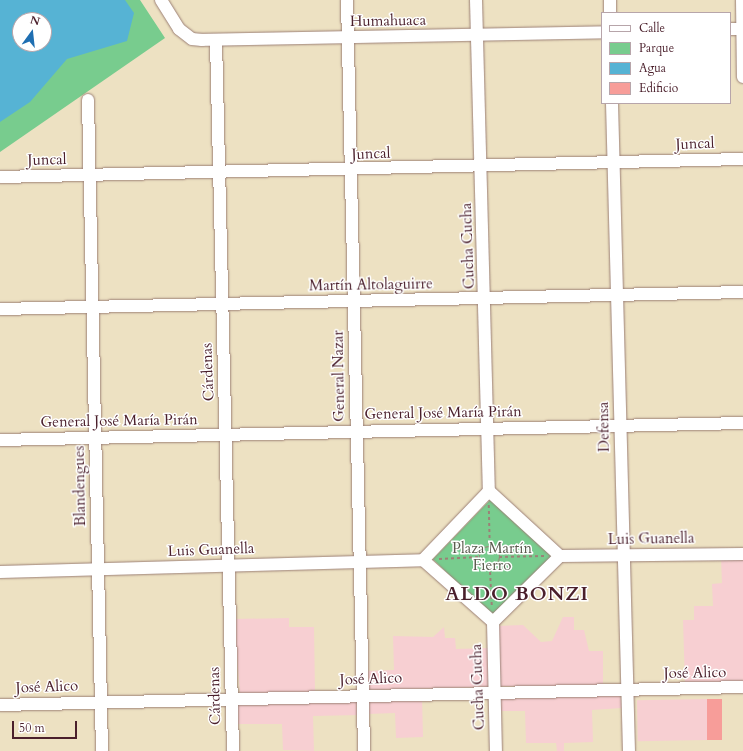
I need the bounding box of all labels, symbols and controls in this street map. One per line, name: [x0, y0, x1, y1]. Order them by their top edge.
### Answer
street label: Humahuaca: [350, 11, 426, 31]
north arrow: [12, 12, 52, 52]
text: N: [28, 12, 42, 29]
legend: [601, 12, 731, 104]
text: Calle: [639, 20, 665, 36]
text: Parque: [639, 40, 674, 56]
text: Agua: [639, 60, 666, 76]
text: Edificio: [639, 80, 678, 96]
street label: Juncal: [675, 134, 715, 154]
street label: Juncal: [351, 144, 391, 164]
street label: Juncal: [27, 151, 67, 169]
street label: Cucha Cucha: [457, 202, 479, 290]
street label: Martín Altolaguirre: [309, 275, 433, 295]
street label: General Nazar: [329, 330, 349, 422]
street label: Cárdenas: [198, 343, 218, 401]
street label: Defensa: [595, 402, 613, 452]
street label: General José María Pirán: [364, 403, 522, 423]
street label: General José María Pirán: [40, 411, 198, 431]
street label: Blandengues: [70, 445, 90, 527]
street label: Luis Guanella: [608, 529, 694, 549]
street label: Luis Guanella: [167, 539, 255, 561]
park label: Plaza Martín Fierro: [452, 539, 532, 574]
district label: ALDO BONZI: [445, 584, 589, 606]
street label: Cucha Cucha: [467, 643, 489, 731]
street label: José Alico: [664, 663, 726, 683]
street label: Cárdenas: [205, 667, 225, 725]
street label: José Alico: [339, 669, 403, 689]
street label: José Alico: [15, 677, 79, 697]
scale bar: [14, 713, 79, 739]
text: 50 m: [19, 720, 45, 736]

